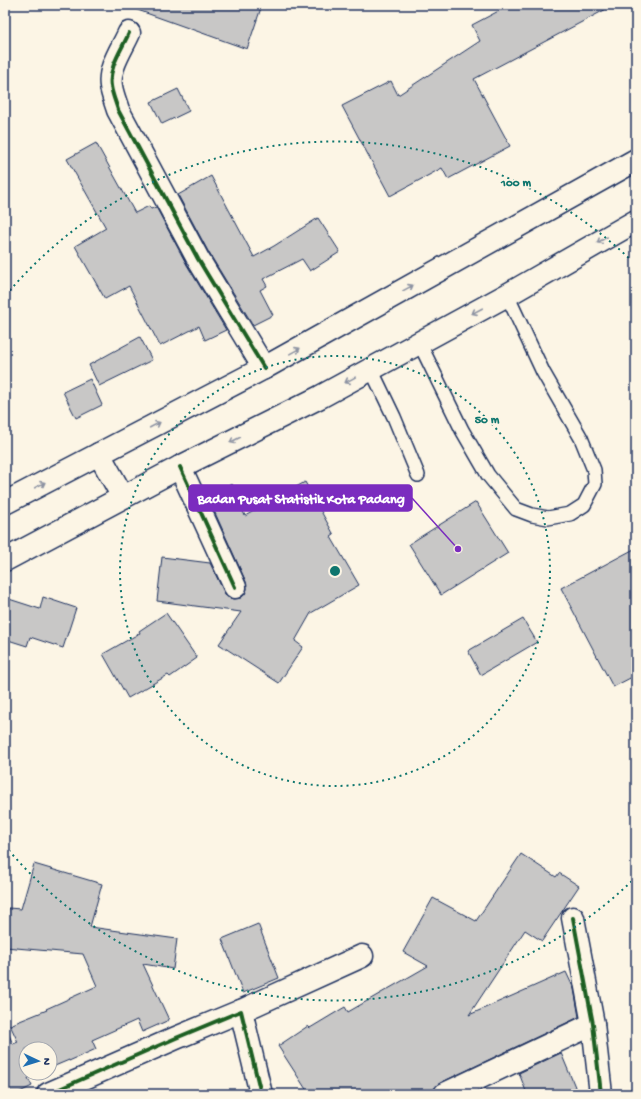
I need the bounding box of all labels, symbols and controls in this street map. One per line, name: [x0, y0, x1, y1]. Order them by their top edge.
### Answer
text: 100 m: [500, 177, 531, 191]
one-way arrow: [596, 237, 608, 245]
one-way arrow: [402, 283, 414, 291]
one-way arrow: [471, 308, 483, 315]
one-way arrow: [288, 347, 300, 355]
one-way arrow: [344, 377, 356, 384]
text: 50 m: [475, 414, 500, 428]
one-way arrow: [149, 421, 161, 428]
one-way arrow: [229, 437, 241, 444]
one-way arrow: [33, 481, 45, 488]
callout: Badan Pusat Statistik Kota Padang: [189, 485, 412, 511]
text: Badan Pusat Statistik Kota Padang: [196, 492, 405, 509]
centre of rings: [328, 564, 342, 578]
north arrow: [18, 1041, 58, 1081]
text: N: [40, 1058, 52, 1066]

